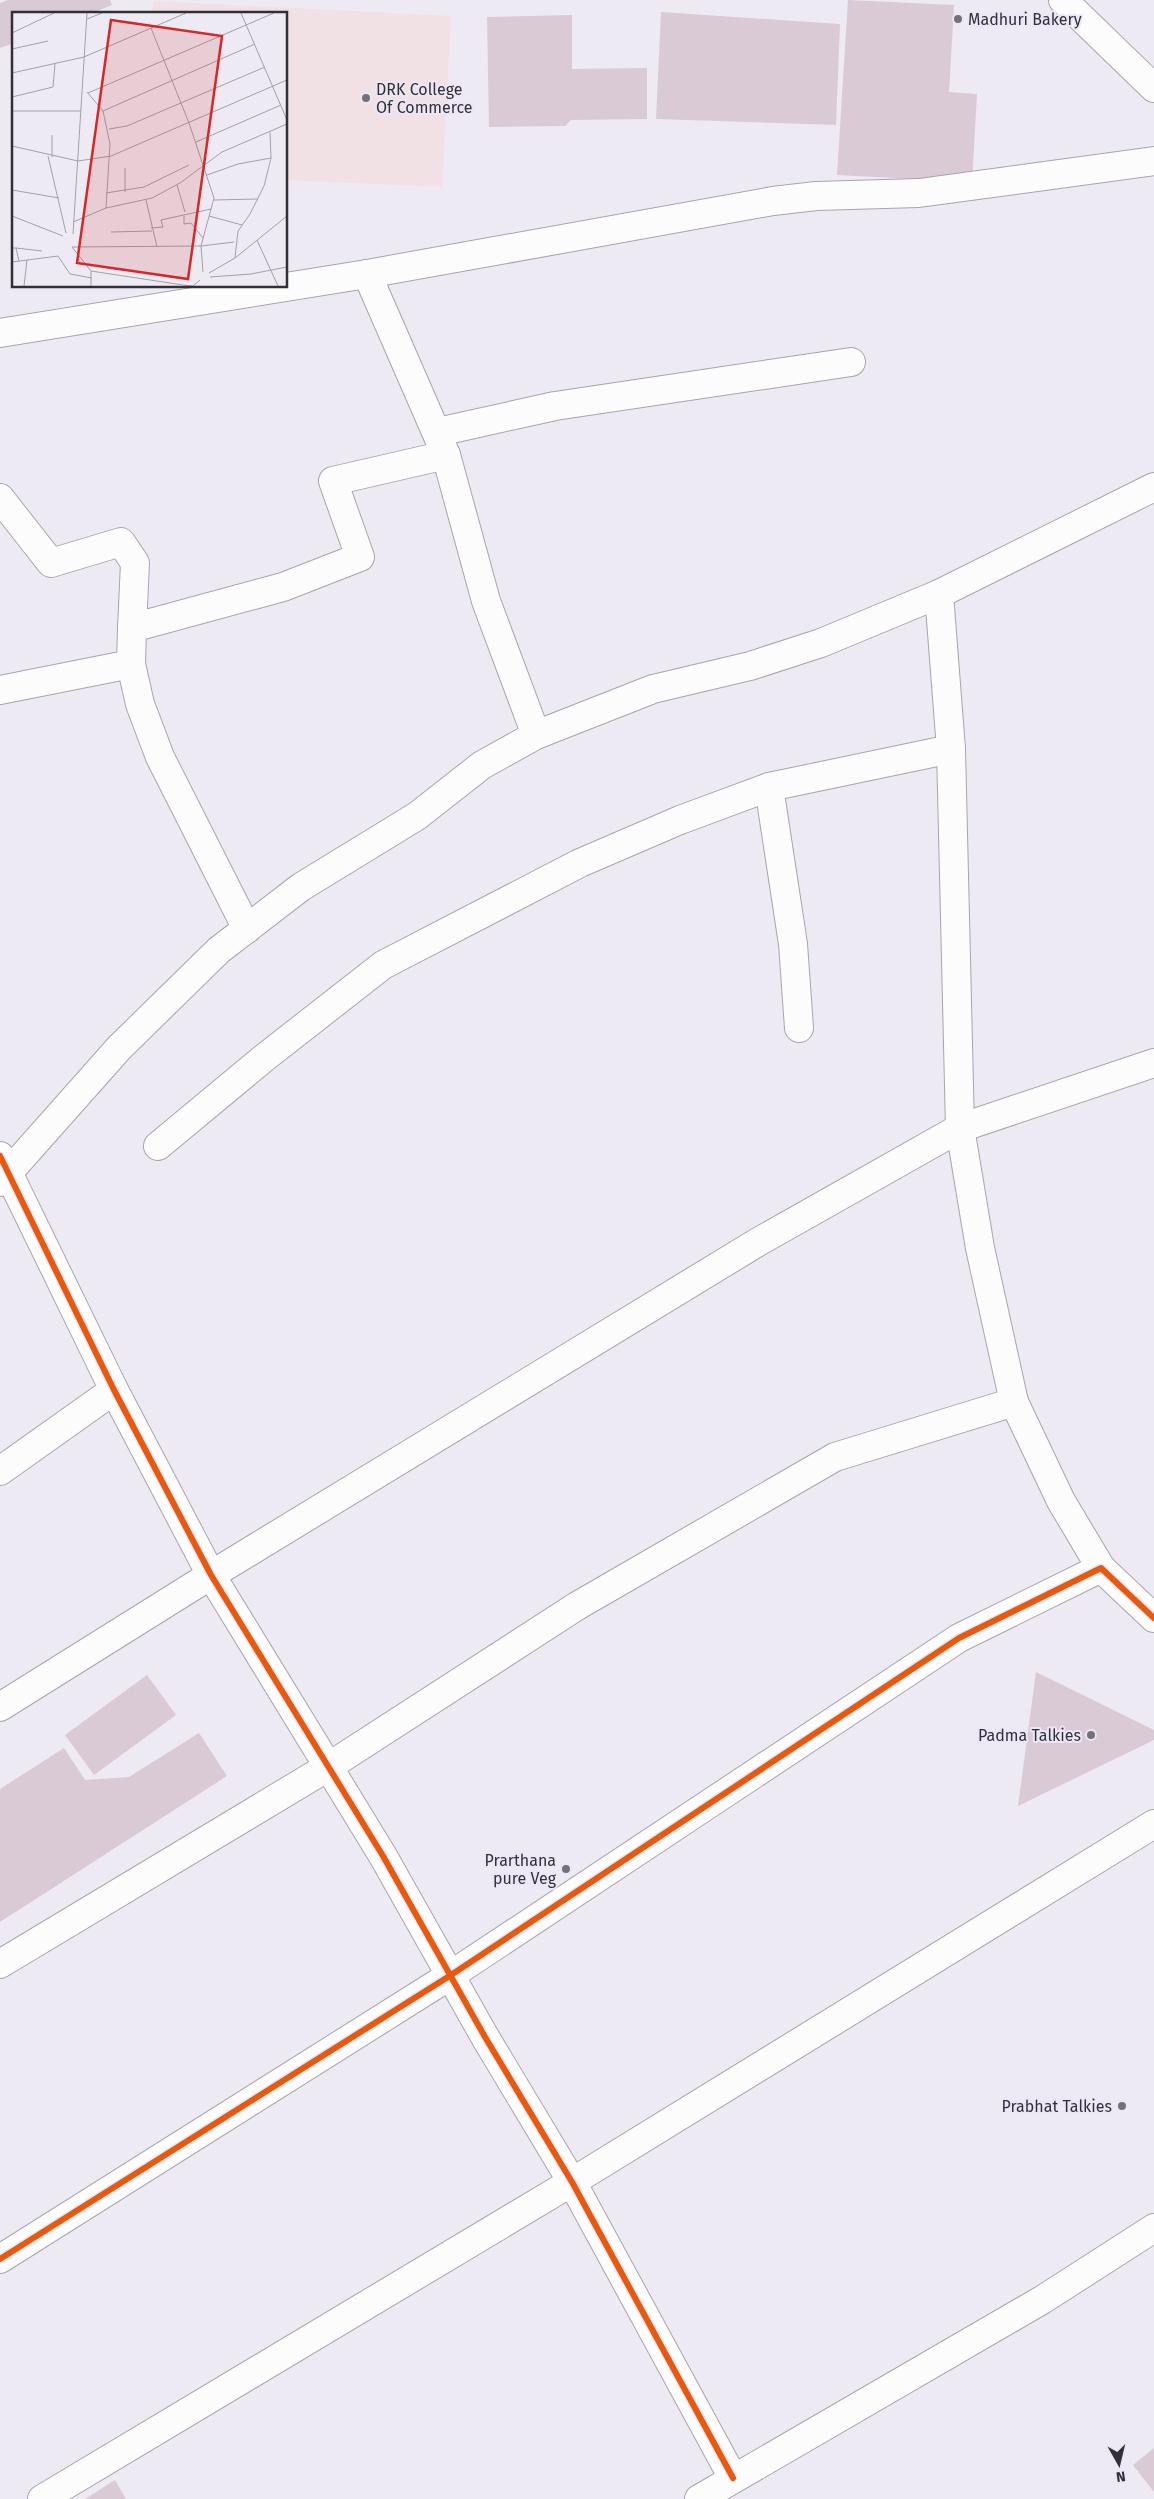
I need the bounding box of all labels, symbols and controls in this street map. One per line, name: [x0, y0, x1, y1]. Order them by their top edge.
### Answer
place label: Madhuri Bakery: [968, 10, 1082, 29]
inset map: [12, 12, 288, 288]
marker: Madhuri Bakery: [952, 13, 964, 25]
place label: DRK College Of Commerce: [376, 80, 473, 117]
marker: DRK College Of Commerce: [360, 92, 372, 104]
place label: Padma Talkies: [978, 1726, 1081, 1745]
marker: Padma Talkies: [1085, 1729, 1097, 1741]
place label: Prarthana pure Veg: [485, 1851, 557, 1888]
marker: Prarthana pure Veg: [560, 1863, 572, 1875]
place label: Prabhat Talkies: [1002, 2097, 1112, 2116]
marker: Prabhat Talkies: [1116, 2100, 1128, 2112]
north arrow: [1094, 2439, 1144, 2489]
text: N: [1115, 2467, 1127, 2485]

